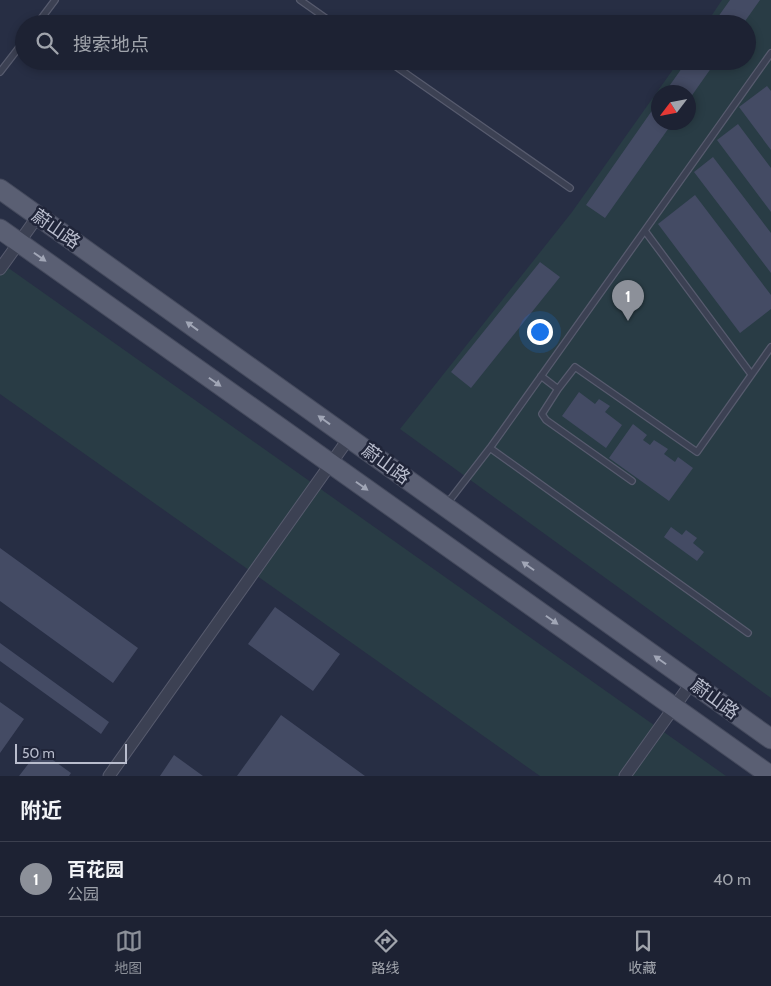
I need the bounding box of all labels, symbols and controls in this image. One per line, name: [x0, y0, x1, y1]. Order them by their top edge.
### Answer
search box: [15, 15, 756, 70]
icon: search: [33, 29, 61, 57]
text: 搜索地点: [73, 33, 149, 56]
north arrow: [651, 85, 696, 130]
street label: 蔚山路: [28, 205, 84, 253]
one-way arrow: [33, 252, 46, 263]
pin: 1: [612, 280, 644, 321]
your location: [527, 319, 553, 345]
one-way arrow: [185, 321, 199, 331]
one-way arrow: [208, 377, 222, 387]
one-way arrow: [318, 416, 331, 426]
street label: 蔚山路: [358, 439, 414, 489]
one-way arrow: [355, 481, 368, 491]
one-way arrow: [521, 561, 535, 571]
one-way arrow: [545, 615, 558, 625]
one-way arrow: [653, 655, 667, 665]
street label: 蔚山路: [687, 674, 743, 724]
scale bar: [15, 741, 128, 764]
text: 50 m: [22, 744, 55, 762]
text: 附近: [20, 798, 62, 823]
text: 百花园: [67, 858, 124, 881]
text: 1: [33, 870, 39, 889]
text: 40 m: [713, 870, 751, 889]
text: 公园: [67, 885, 99, 904]
tab: 地图: [115, 927, 143, 977]
tab: 路线: [372, 927, 400, 977]
tab: 收藏: [629, 927, 657, 977]

